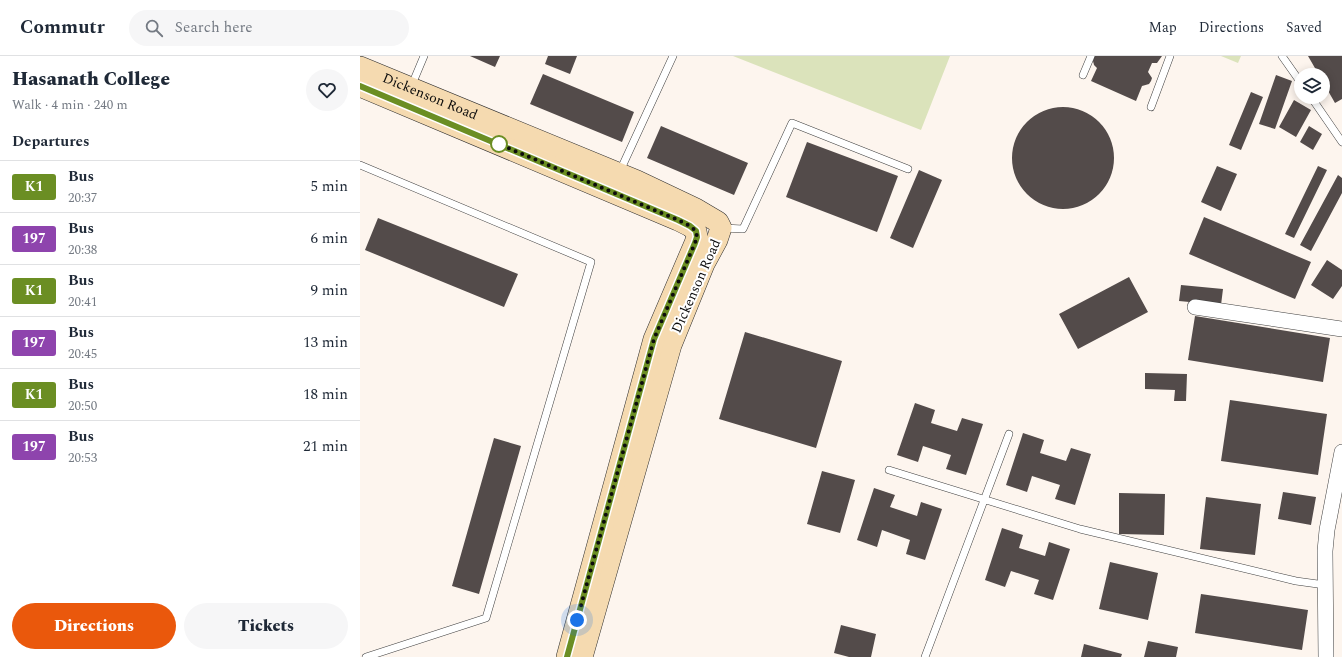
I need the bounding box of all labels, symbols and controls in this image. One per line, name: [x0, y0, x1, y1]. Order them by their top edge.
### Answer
search box: [129, 10, 409, 46]
text: Commutr: [20, 13, 105, 42]
text: Search here: [175, 16, 253, 39]
icon: search: [143, 17, 165, 39]
text: Map: [1149, 17, 1177, 38]
text: Directions: [1199, 17, 1264, 38]
text: Saved: [1286, 17, 1322, 38]
text: Hasanath College: [12, 65, 170, 94]
street label: Dickenson Road: [379, 67, 481, 125]
map controls: [1294, 68, 1330, 104]
button: layers: [1294, 68, 1330, 104]
button: heart: [306, 69, 348, 111]
text: Walk · 4 min · 240 m: [12, 95, 128, 115]
text: Departures: [12, 130, 90, 153]
unlabelled marker: [490, 135, 508, 153]
text: Bus: [68, 165, 94, 188]
text: 5 min: [310, 175, 348, 198]
text: K1: [25, 176, 43, 197]
text: 20:37: [68, 188, 97, 208]
text: Bus: [68, 217, 94, 240]
text: 6 min: [310, 227, 348, 250]
text: 197: [22, 228, 46, 249]
street label: Dickenson Road: [666, 235, 726, 337]
text: 20:38: [68, 240, 97, 260]
text: Bus: [68, 269, 94, 292]
text: 9 min: [310, 279, 348, 302]
text: K1: [25, 280, 43, 301]
text: 20:41: [68, 292, 97, 312]
text: Bus: [68, 321, 94, 344]
text: 13 min: [303, 331, 348, 354]
text: 197: [22, 332, 46, 353]
text: 20:45: [68, 344, 97, 364]
text: Bus: [68, 373, 94, 396]
text: 18 min: [303, 383, 348, 406]
text: K1: [25, 384, 43, 405]
text: 20:50: [68, 396, 97, 416]
text: Bus: [68, 425, 94, 448]
text: 21 min: [303, 435, 348, 458]
text: 197: [22, 436, 46, 457]
text: 20:53: [68, 448, 97, 468]
button: Directions: [12, 603, 176, 649]
button: Tickets: [184, 603, 348, 649]
your location: [567, 610, 587, 630]

